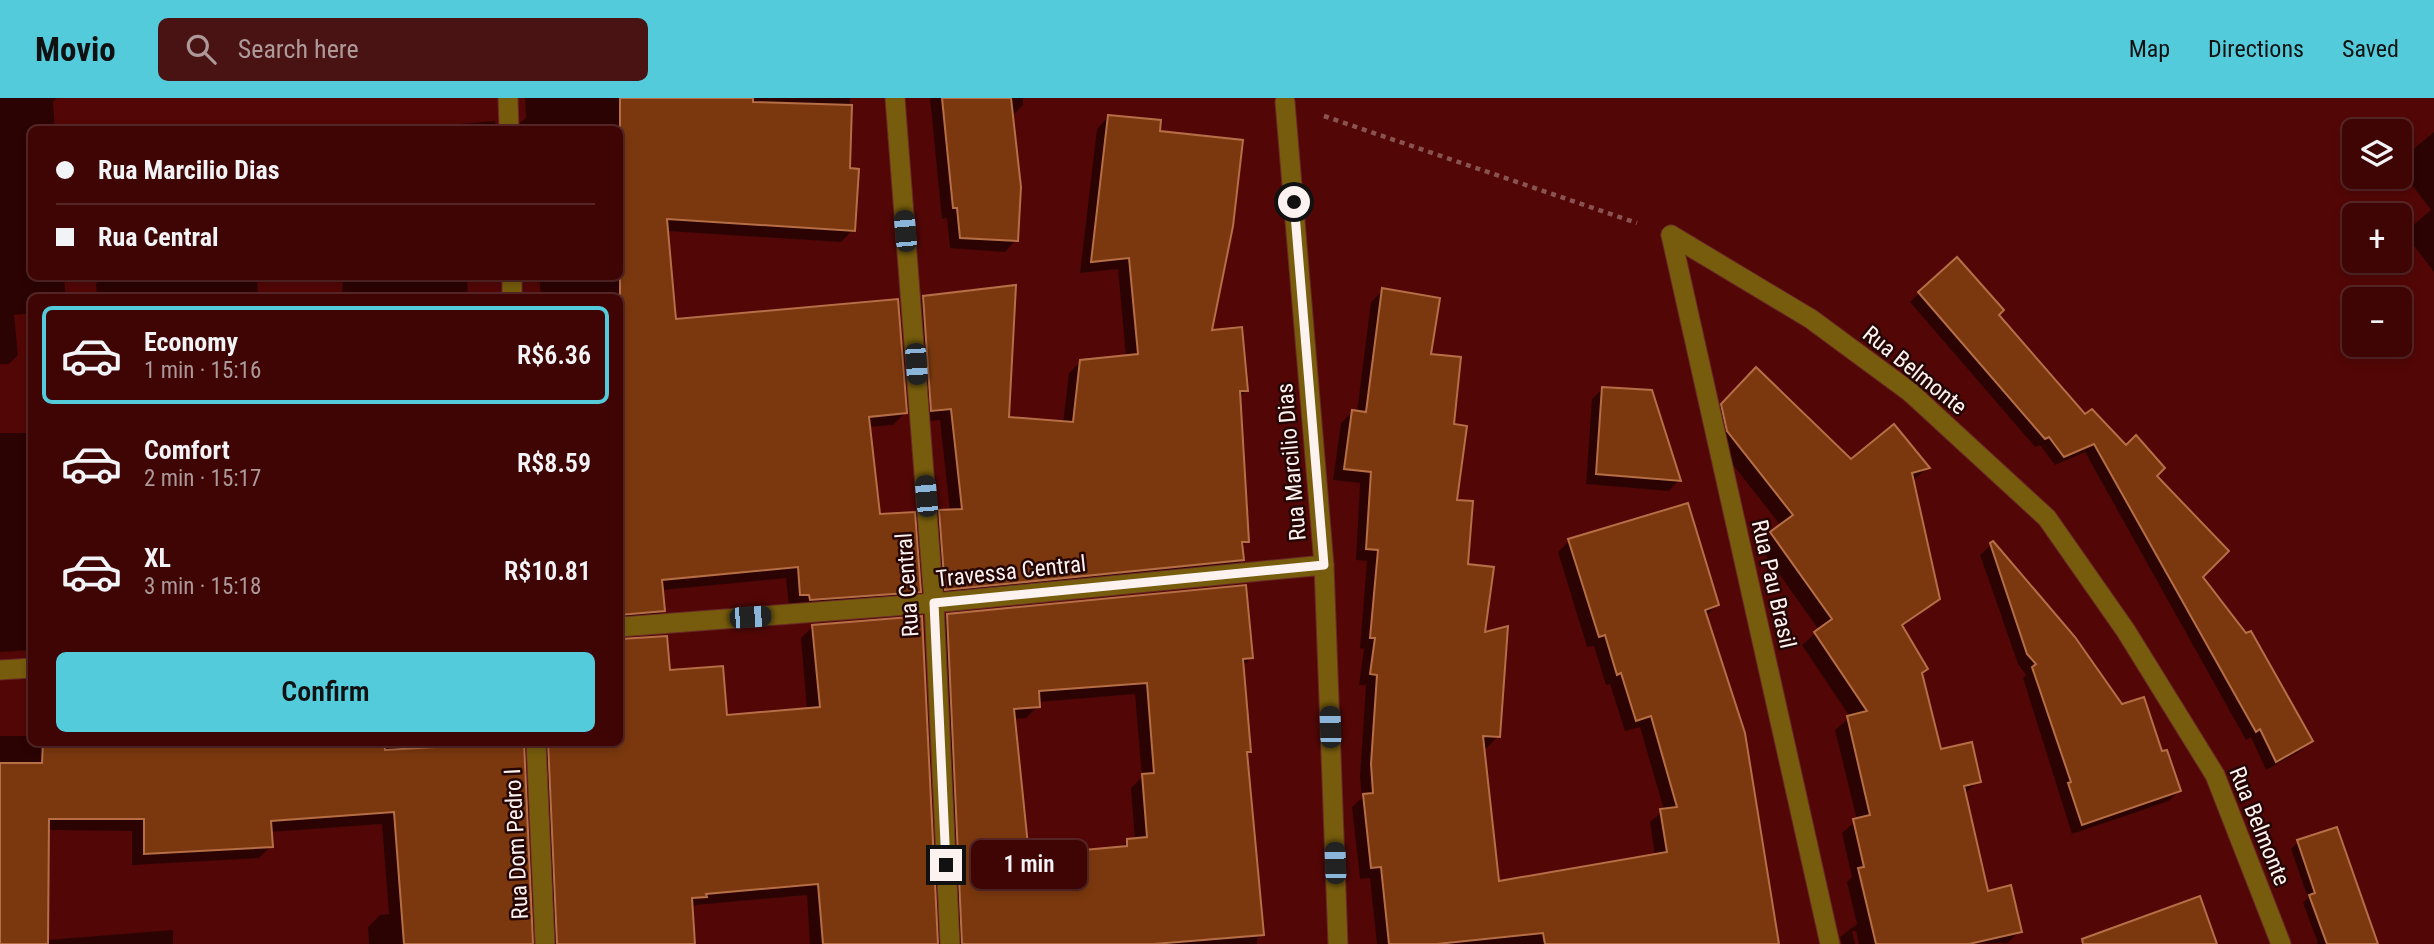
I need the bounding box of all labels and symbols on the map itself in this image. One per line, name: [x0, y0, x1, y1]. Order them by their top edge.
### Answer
route start: [1278, 186, 1310, 218]
car: [893, 209, 918, 253]
street label: Rua Belmonte: [1857, 320, 1972, 420]
car: [905, 342, 928, 386]
street label: Rua Marcilio Dias: [1271, 382, 1312, 542]
car: [914, 474, 939, 518]
street label: Rua Pau Brasil: [1746, 517, 1801, 651]
street label: Rua Central: [890, 532, 925, 638]
street label: Travessa Central: [935, 550, 1088, 593]
car: [729, 605, 772, 629]
car: [1319, 706, 1342, 748]
street label: Rua Belmonte: [2223, 763, 2296, 890]
street label: Rua Dom Pedro I: [499, 768, 534, 920]
callout: 1 min: [970, 840, 1086, 890]
car: [1324, 842, 1347, 884]
route end: [930, 849, 962, 881]

